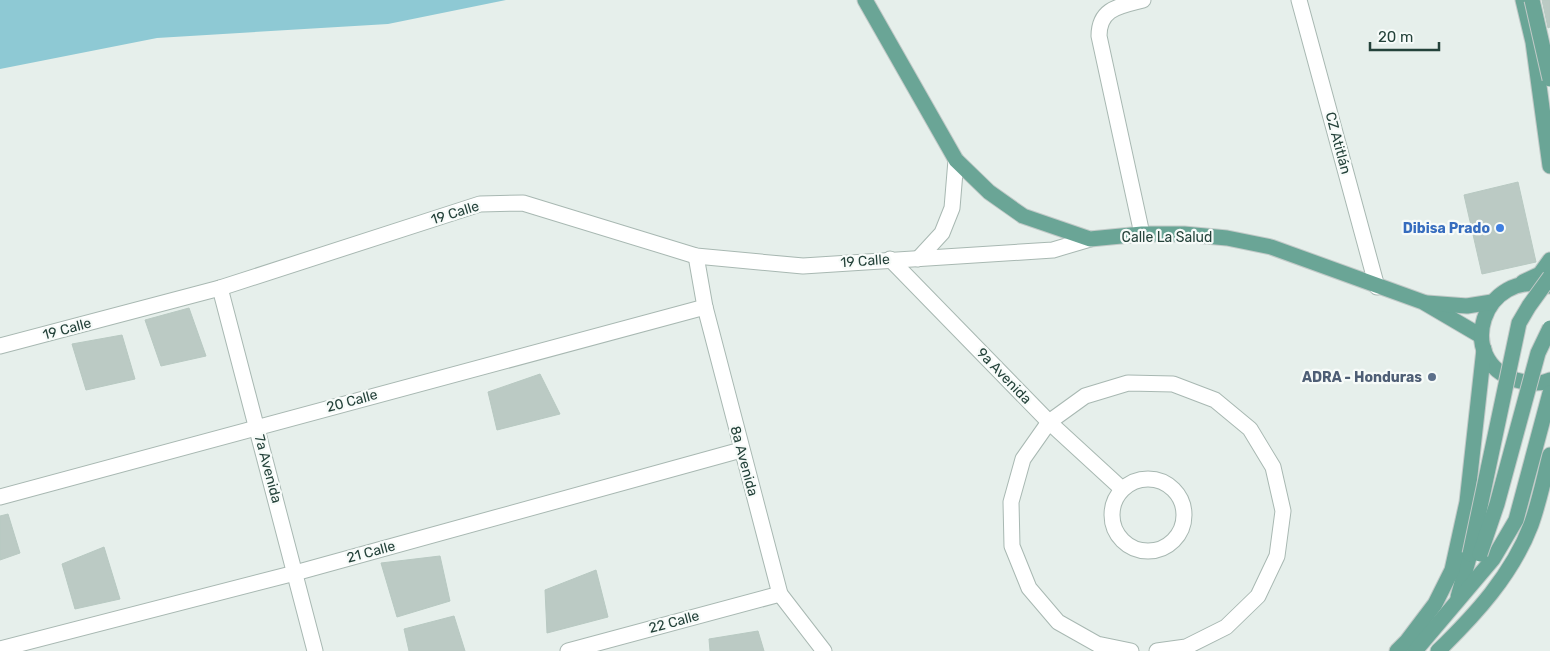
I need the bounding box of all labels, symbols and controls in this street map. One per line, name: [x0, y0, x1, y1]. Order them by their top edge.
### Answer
scale bar: [1370, 20, 1439, 52]
text: 20 m: [1378, 28, 1413, 46]
street label: CZ Atitlán: [1322, 110, 1354, 176]
street label: 19 Calle: [429, 198, 481, 228]
place label: Dibisa Prado: [1403, 220, 1490, 237]
marker: Dibisa Prado: [1494, 222, 1506, 234]
street label: Calle La Salud: [1122, 229, 1212, 246]
street label: 19 Calle: [840, 251, 890, 271]
street label: 19 Calle: [41, 314, 93, 344]
street label: 9a Avenida: [973, 344, 1035, 408]
place label: ADRA - Honduras: [1302, 369, 1422, 386]
marker: ADRA - Honduras: [1426, 371, 1438, 383]
street label: 20 Calle: [325, 386, 380, 416]
street label: 8a Avenida: [726, 424, 762, 498]
street label: 7a Avenida: [251, 433, 285, 505]
street label: 21 Calle: [345, 537, 397, 567]
street label: 22 Calle: [647, 607, 701, 637]

